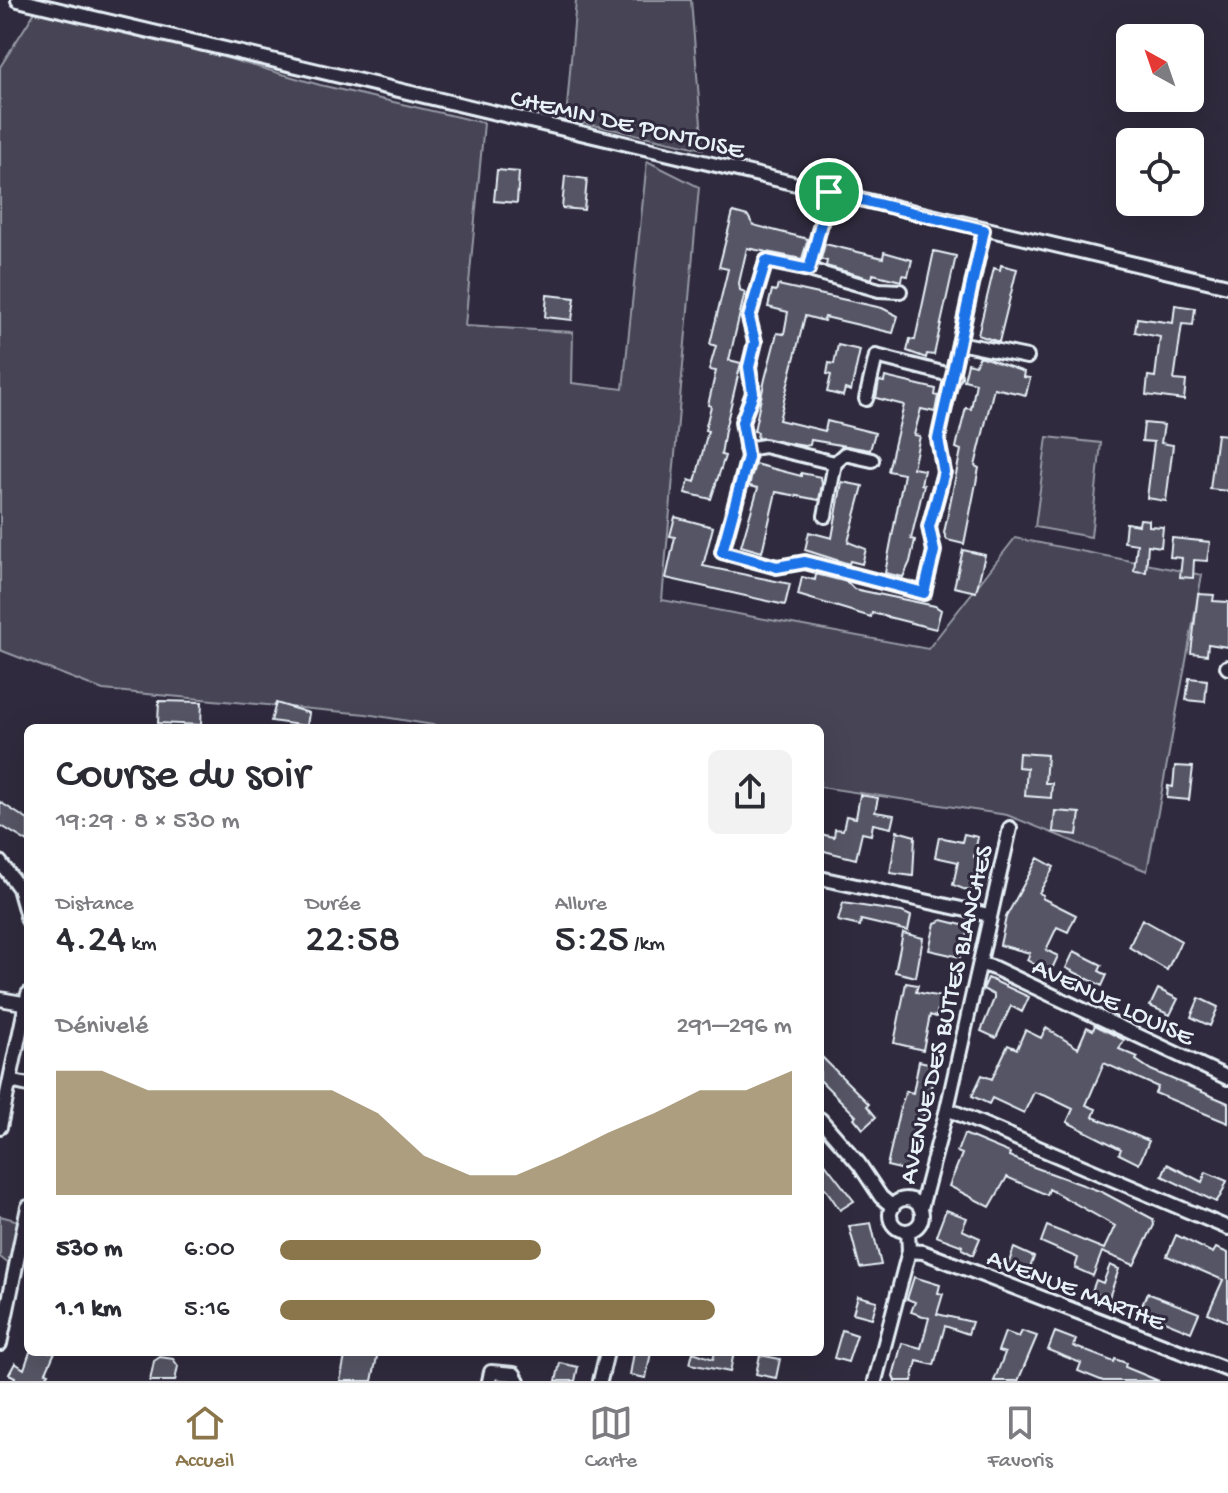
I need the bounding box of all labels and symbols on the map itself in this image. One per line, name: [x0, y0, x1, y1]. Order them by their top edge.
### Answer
north arrow: [1116, 24, 1204, 112]
street label: CHEMIN DE PONTOISE: [507, 84, 748, 169]
pin: [795, 158, 863, 226]
street label: AVENUE DES BUTTES BLANCHES: [894, 842, 1003, 1187]
street label: AVENUE LOUISE: [1026, 953, 1199, 1055]
street label: AVENUE MARTHE: [982, 1244, 1170, 1341]

